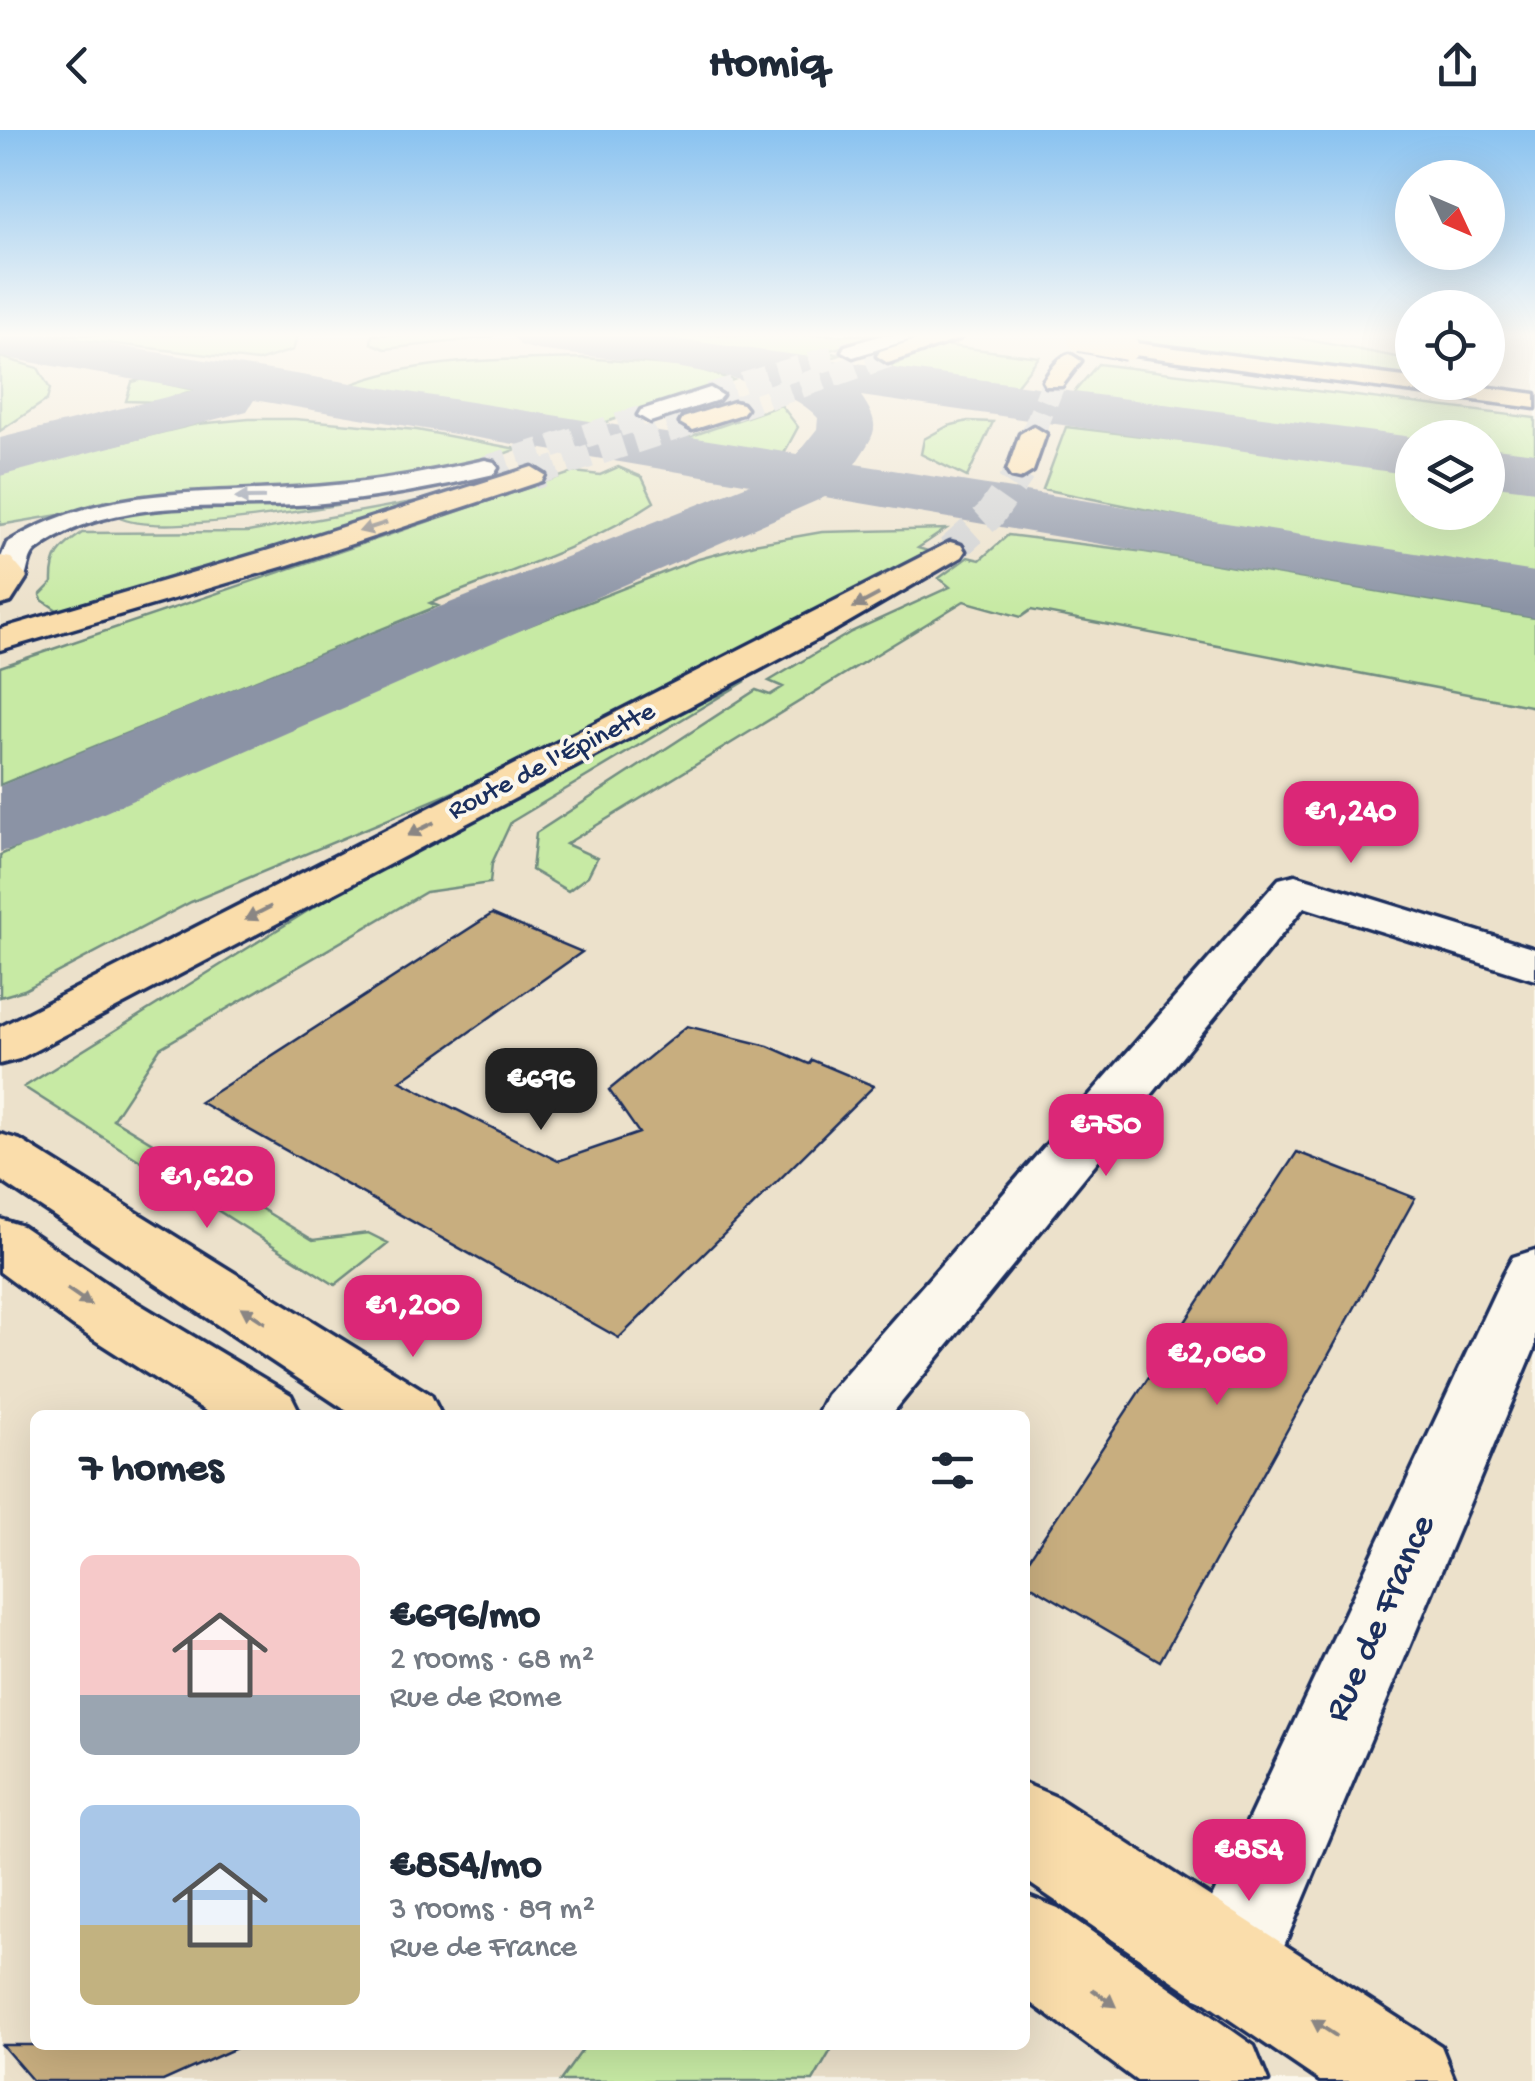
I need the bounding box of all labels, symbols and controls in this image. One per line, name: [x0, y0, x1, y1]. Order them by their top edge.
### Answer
icon: back: [50, 38, 105, 93]
icon: share: [1430, 38, 1485, 93]
text: Homiq: [709, 39, 826, 92]
north arrow: [1395, 160, 1505, 270]
map controls: [1395, 160, 1505, 530]
button: locate: [1395, 290, 1505, 400]
button: layers: [1395, 420, 1505, 530]
one-way arrow: [233, 490, 265, 506]
one-way arrow: [357, 520, 387, 535]
one-way arrow: [851, 592, 880, 609]
street label: Route de l'Épinette: [443, 695, 662, 828]
pin: €1,240: [1270, 781, 1432, 866]
text: €1,240: [1305, 794, 1397, 832]
one-way arrow: [407, 820, 436, 837]
one-way arrow: [244, 904, 273, 921]
pin: €696: [482, 1048, 600, 1133]
text: €696: [507, 1061, 575, 1099]
pin: €750: [1047, 1094, 1165, 1179]
text: €750: [1071, 1107, 1141, 1145]
pin: €1,620: [126, 1146, 288, 1231]
text: €1,620: [161, 1159, 253, 1197]
pin: €1,200: [332, 1275, 494, 1360]
one-way arrow: [66, 1287, 93, 1306]
text: €1,200: [366, 1288, 460, 1326]
one-way arrow: [239, 1306, 267, 1324]
pin: €2,060: [1136, 1323, 1298, 1408]
text: €2,060: [1168, 1336, 1266, 1374]
icon: filters: [925, 1443, 980, 1498]
text: 7 homes: [80, 1446, 223, 1495]
street label: Rue de France: [1317, 1508, 1447, 1729]
text: €696/mo: [390, 1593, 540, 1642]
icon: home: [160, 1595, 280, 1715]
text: 2 rooms · 68 m²: [390, 1642, 594, 1680]
text: Rue de Rome: [390, 1680, 561, 1718]
pin: €854: [1190, 1819, 1308, 1904]
text: €854: [1215, 1832, 1283, 1870]
text: €854/mo: [390, 1843, 542, 1892]
icon: home: [160, 1845, 280, 1965]
text: 3 rooms · 89 m²: [390, 1892, 595, 1930]
text: Rue de France: [390, 1930, 577, 1968]
one-way arrow: [1091, 1988, 1117, 2008]
one-way arrow: [1311, 2019, 1338, 2037]

